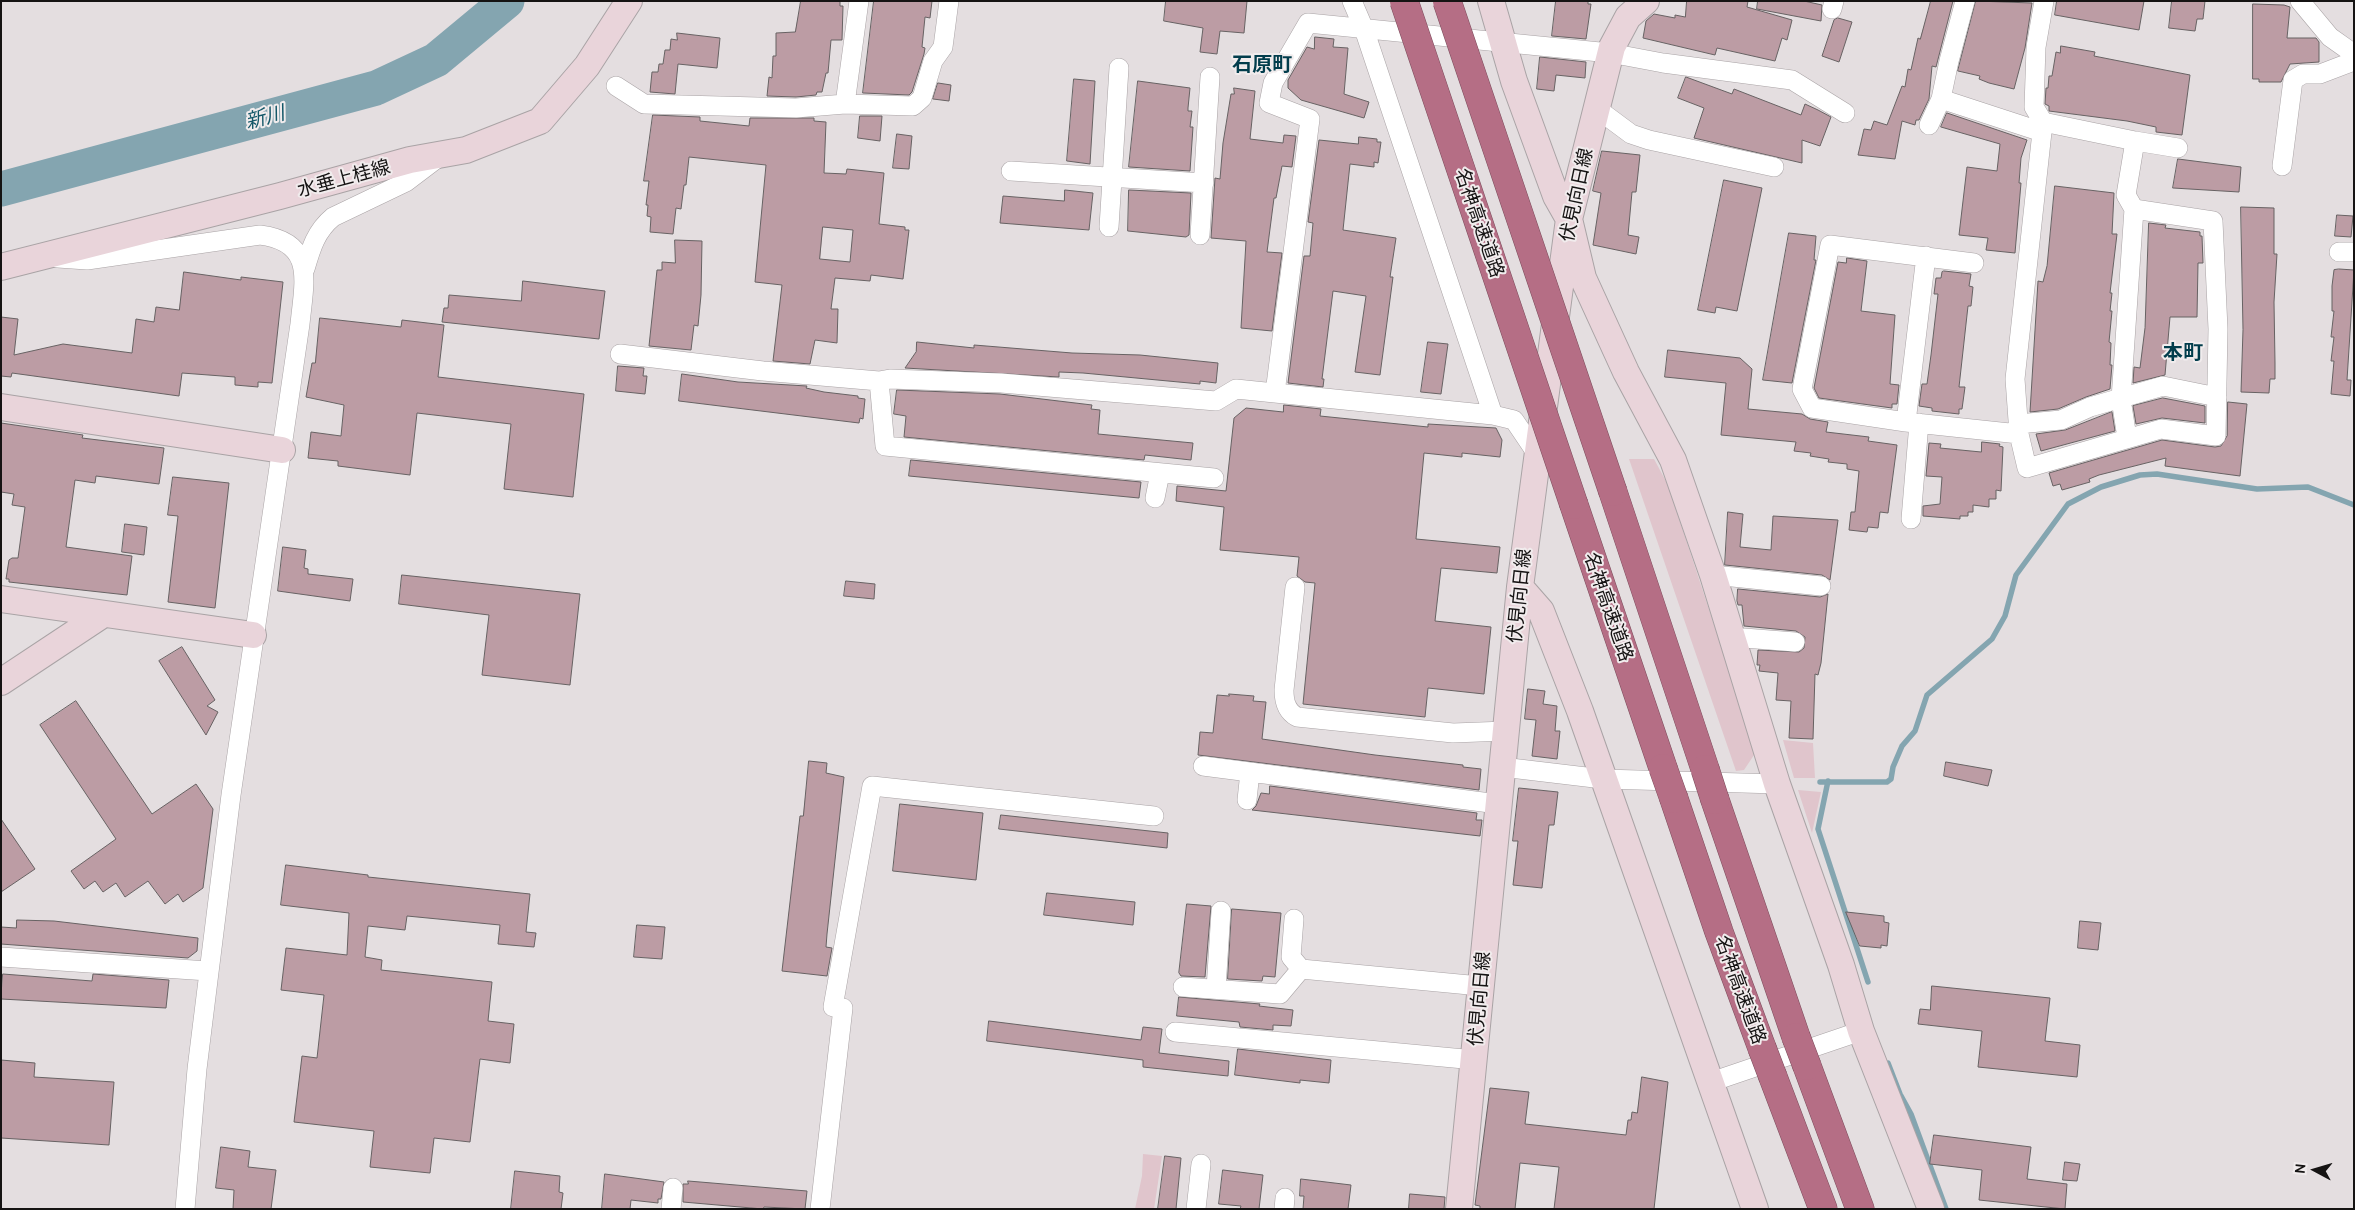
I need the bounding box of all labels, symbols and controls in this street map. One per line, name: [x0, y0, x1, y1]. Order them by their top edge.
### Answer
district label: 石原町: [1232, 53, 1292, 77]
water label: 新川: [243, 101, 287, 135]
street label: 伏見向日線: [1556, 146, 1598, 244]
street label: 水垂上桂線: [295, 156, 393, 202]
street label: 名神高速道路: [1450, 165, 1508, 281]
district label: 本町: [2163, 341, 2203, 365]
street label: 伏見向日線: [1504, 548, 1536, 644]
street label: 名神高速道路: [1579, 549, 1637, 665]
street label: 名神高速道路: [1710, 933, 1770, 1047]
street label: 伏見向日線: [1465, 951, 1495, 1047]
north arrow: [2290, 1145, 2340, 1195]
text: N: [2291, 1163, 2310, 1174]

